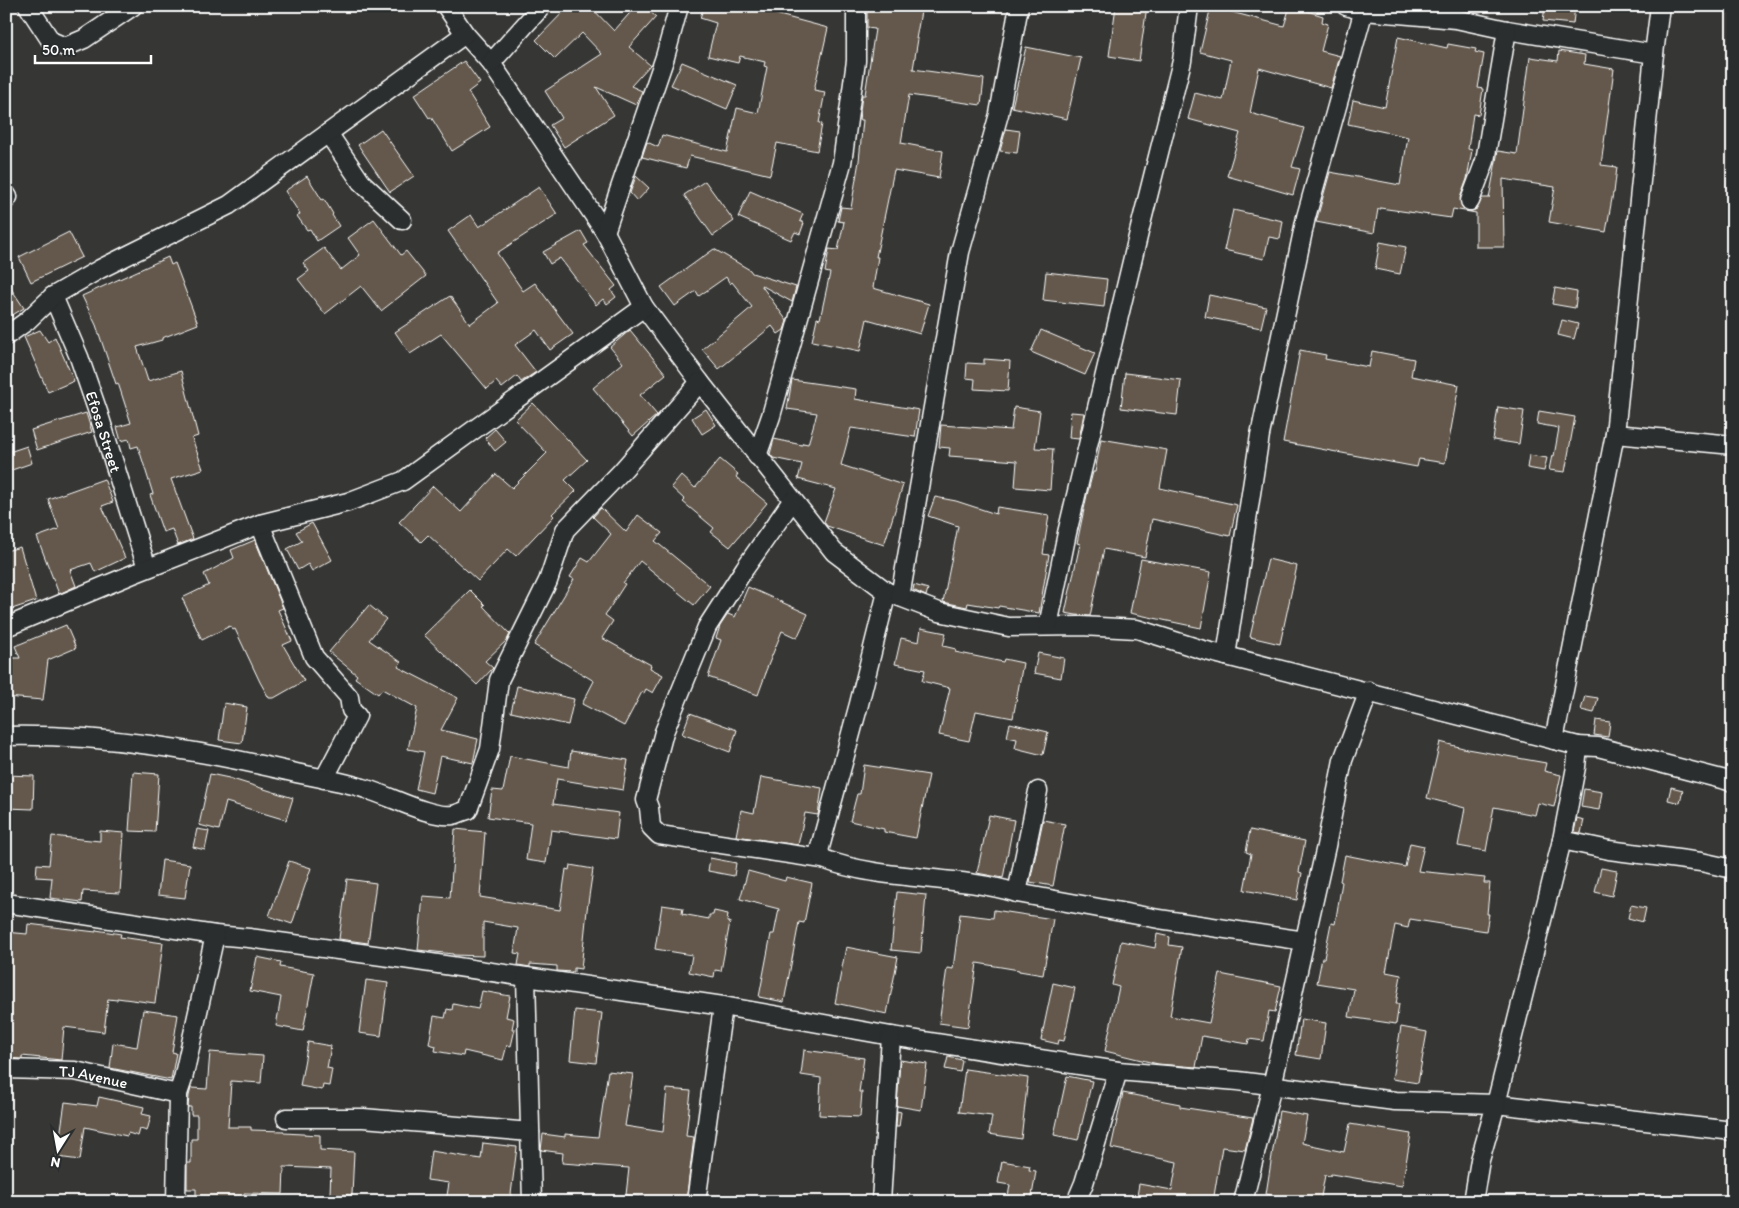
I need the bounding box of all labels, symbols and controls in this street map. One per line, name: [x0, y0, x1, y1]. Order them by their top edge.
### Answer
scale bar: [35, 32, 151, 64]
text: 50 m: [42, 41, 75, 59]
street label: Efosa Street: [82, 389, 125, 475]
street label: TJ Avenue: [59, 1062, 130, 1093]
north arrow: [32, 1126, 82, 1176]
text: N: [49, 1153, 62, 1172]

